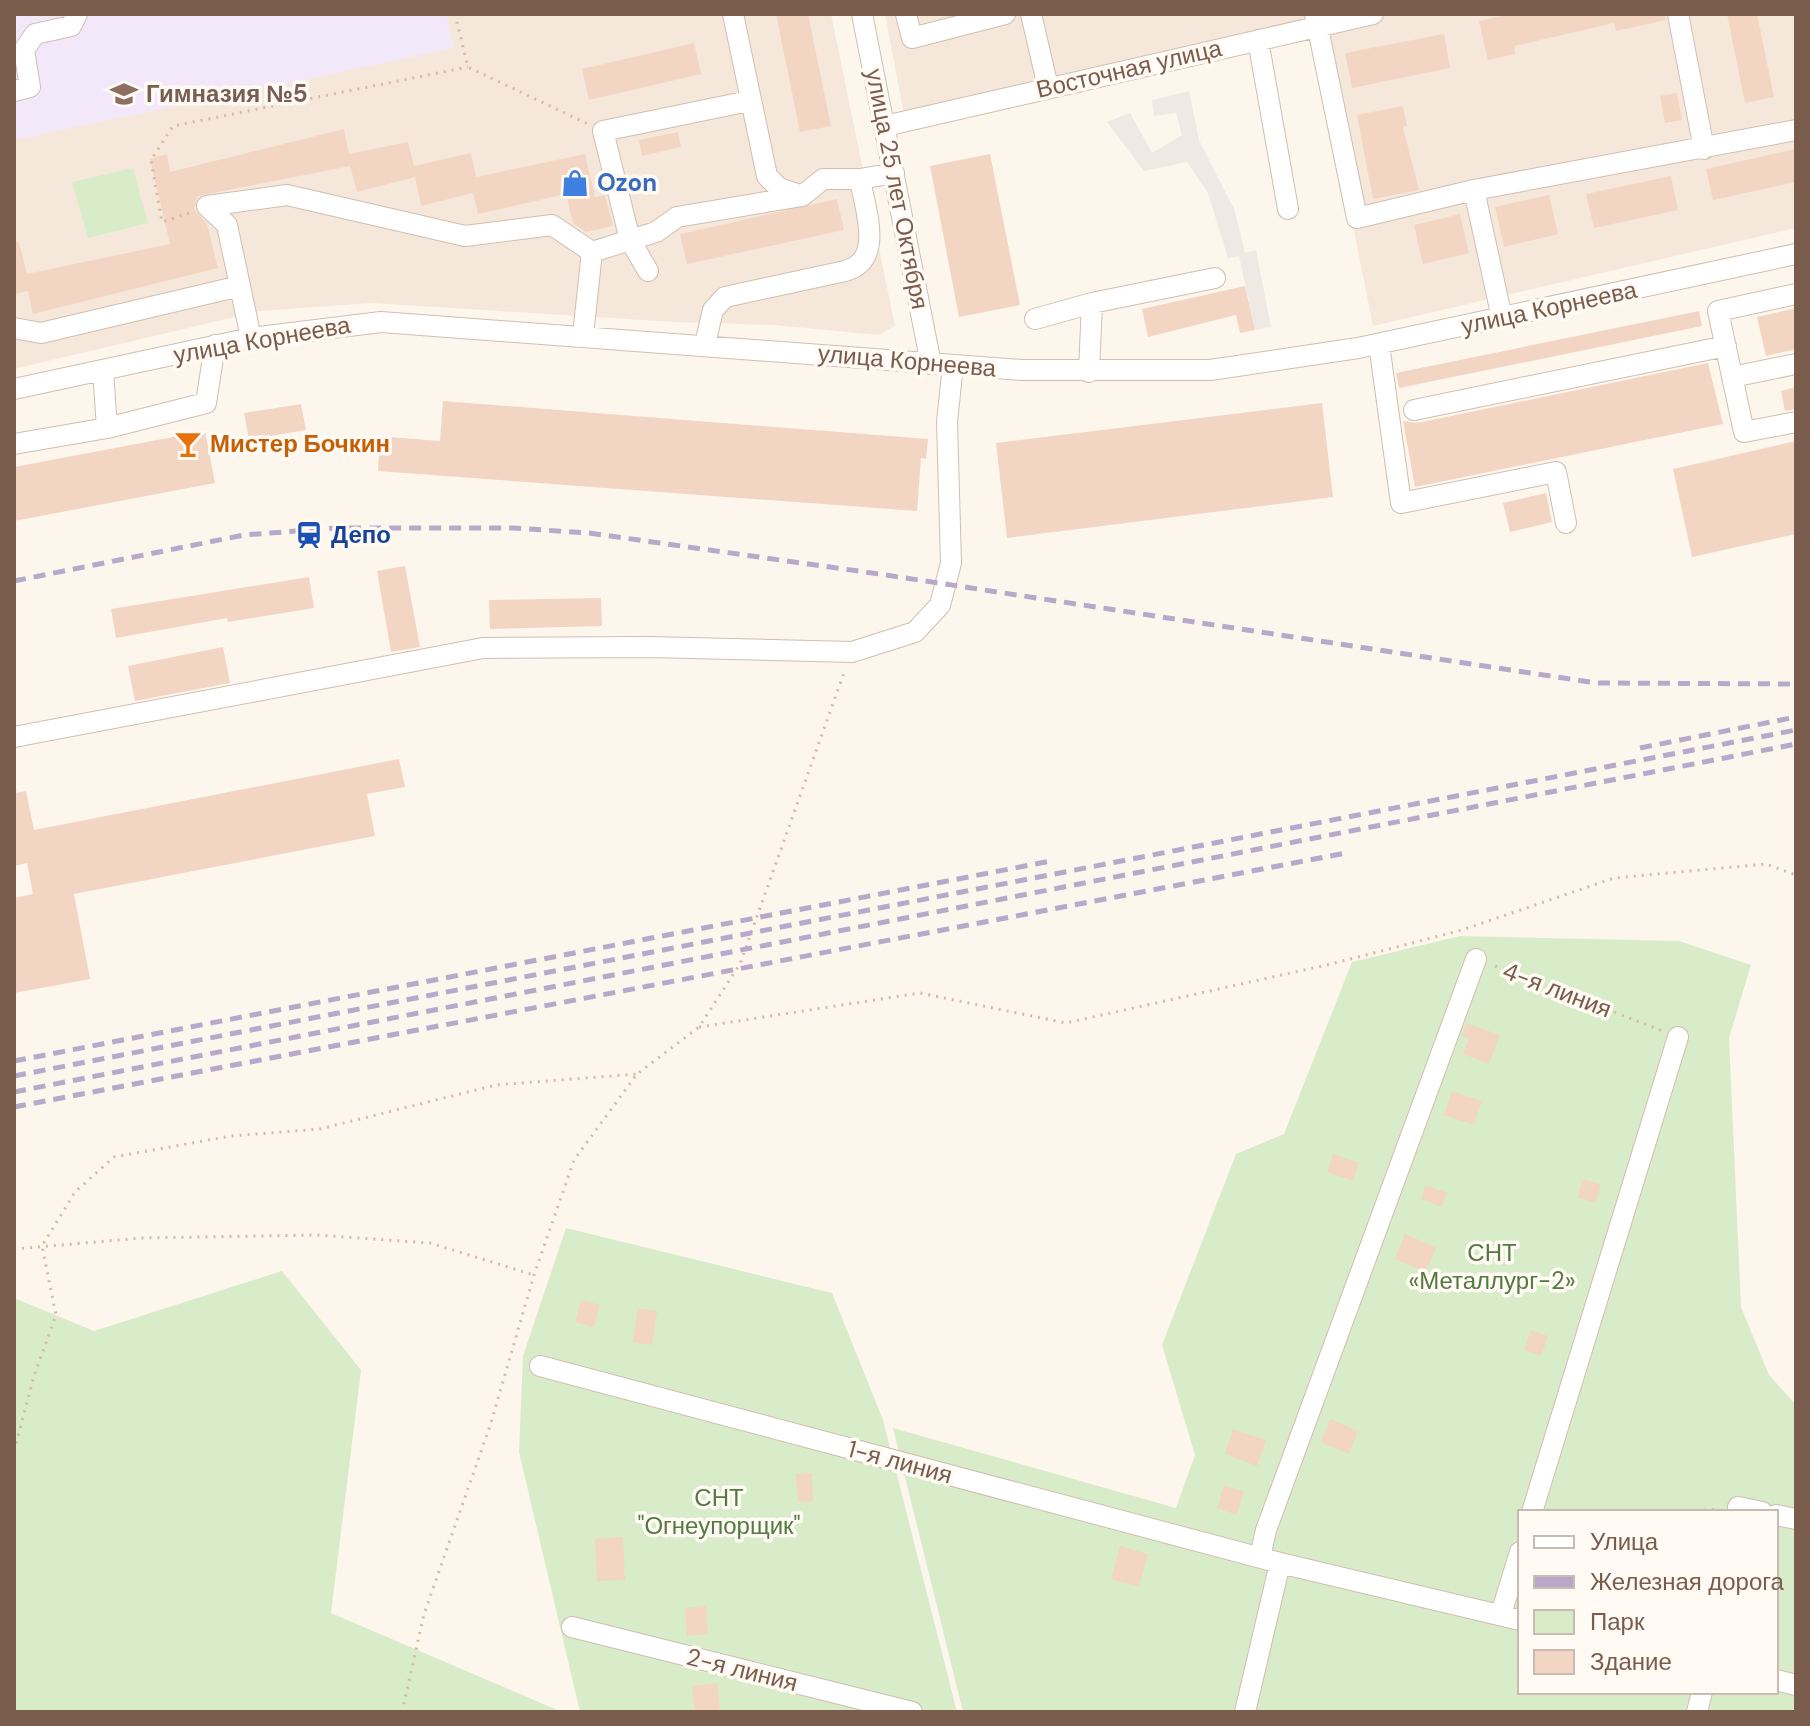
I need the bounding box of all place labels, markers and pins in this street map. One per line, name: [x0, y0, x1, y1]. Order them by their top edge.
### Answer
place label: Гимназия №5: [146, 78, 308, 109]
school or university icon: Гимназия №5: [109, 79, 139, 109]
place label: Ozon: [597, 167, 657, 198]
shop icon: Ozon: [560, 168, 590, 198]
place label: Мистер Бочкин: [210, 428, 390, 459]
bar icon: Мистер Бочкин: [173, 429, 203, 459]
place label: Депо: [331, 519, 391, 550]
station icon: Депо: [294, 520, 324, 550]

